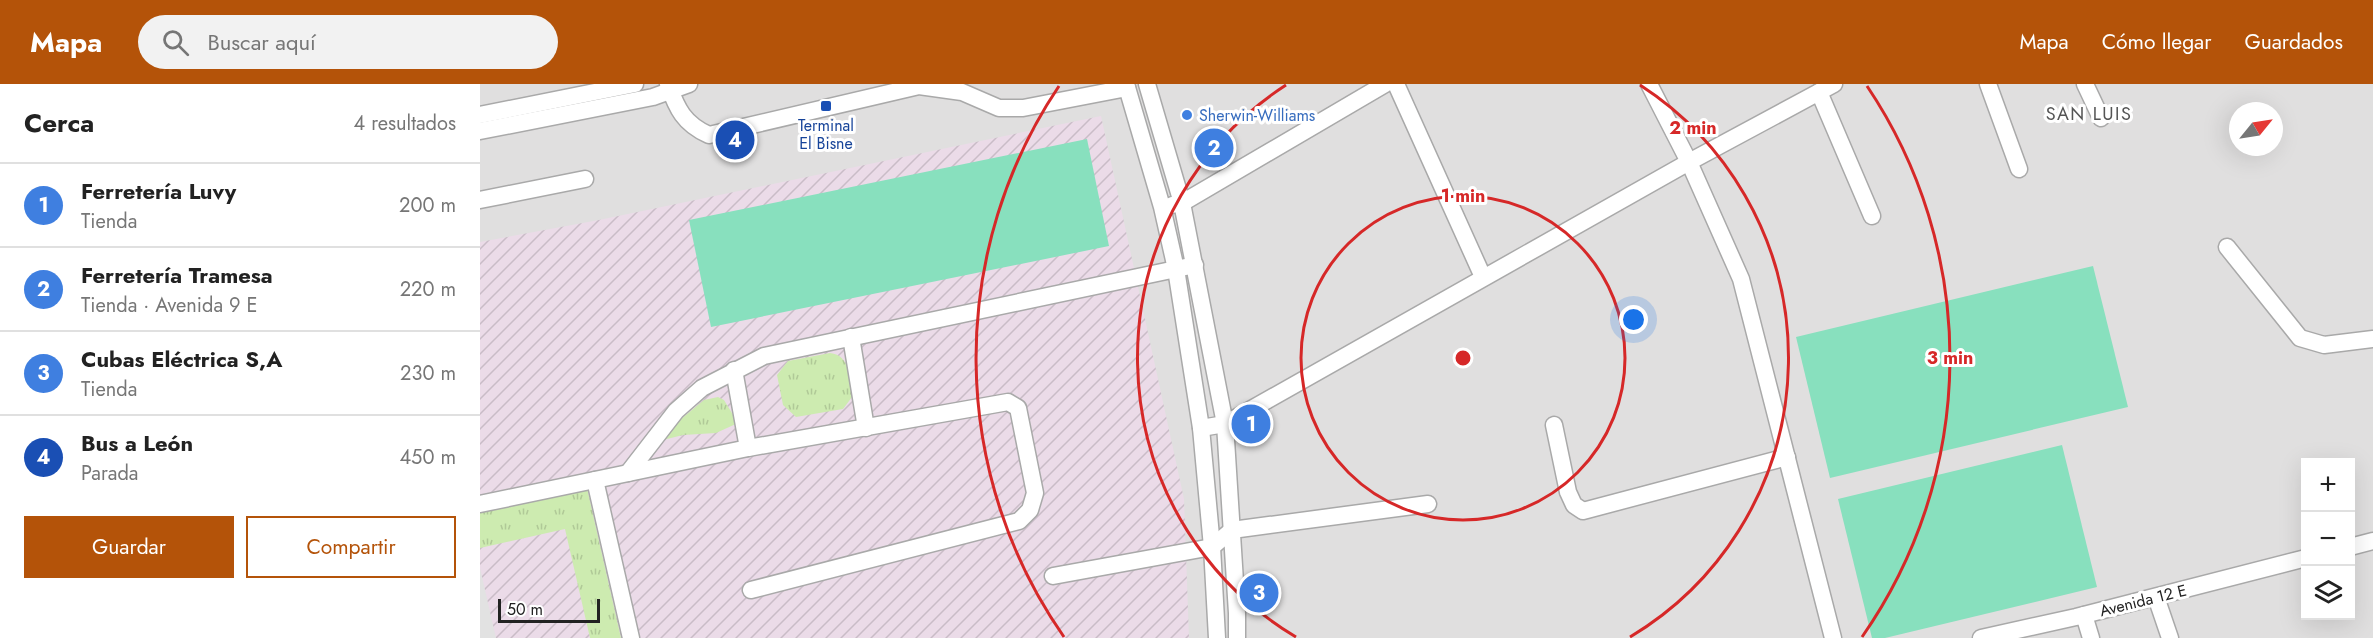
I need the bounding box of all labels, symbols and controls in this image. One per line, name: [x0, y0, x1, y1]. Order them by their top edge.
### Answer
search box: [138, 15, 558, 69]
text: Mapa: [30, 22, 102, 63]
icon: search: [159, 26, 192, 59]
text: Buscar aquí: [207, 26, 316, 58]
text: Mapa: [2019, 27, 2069, 57]
text: Cómo llegar: [2102, 27, 2211, 57]
text: Guardados: [2244, 27, 2343, 57]
marker: Terminal El Bisne: [819, 99, 833, 113]
district label: SAN LUIS: [2046, 101, 2132, 127]
north arrow: [2229, 102, 2283, 156]
text: Cerca: [24, 104, 94, 142]
place label: Sherwin-Williams: [1199, 104, 1315, 127]
marker: Sherwin-Williams: [1180, 108, 1194, 122]
text: 4 resultados: [354, 109, 456, 138]
place label: Terminal El Bisne: [798, 114, 854, 155]
text: 2 min: [1669, 115, 1717, 141]
pin: 4: [716, 118, 754, 162]
pin: 2: [1194, 126, 1234, 170]
text: Ferretería Luvy: [81, 175, 236, 207]
text: 1 min: [1441, 183, 1485, 209]
text: 1: [38, 191, 49, 220]
text: 200 m: [399, 191, 456, 220]
text: Tienda: [81, 207, 137, 236]
text: Ferretería Tramesa: [81, 259, 273, 291]
text: 2: [37, 275, 50, 304]
text: 220 m: [400, 275, 456, 304]
text: Tienda · Avenida 9 E: [81, 291, 258, 320]
your location: [1619, 305, 1648, 334]
text: Cubas Eléctrica S,A: [81, 343, 282, 375]
text: 3 min: [1927, 345, 1973, 371]
centre of rings: [1453, 348, 1473, 368]
text: 3: [37, 359, 50, 388]
text: 230 m: [400, 359, 456, 388]
text: Tienda: [81, 375, 137, 404]
pin: 1: [1232, 402, 1270, 446]
text: Bus a León: [81, 427, 193, 459]
text: 4: [37, 443, 50, 472]
text: 450 m: [399, 443, 456, 472]
map controls: [2301, 458, 2355, 620]
button: +: [2301, 458, 2355, 512]
text: Parada: [81, 459, 138, 488]
button: −: [2301, 512, 2355, 566]
button: Guardar: [24, 516, 234, 578]
button: Compartir: [246, 516, 456, 578]
button: layers: [2301, 566, 2355, 620]
pin: 3: [1240, 570, 1278, 616]
street label: Avenida 12 E: [2097, 579, 2189, 622]
scale bar: [498, 596, 600, 624]
text: 50 m: [507, 598, 543, 621]

